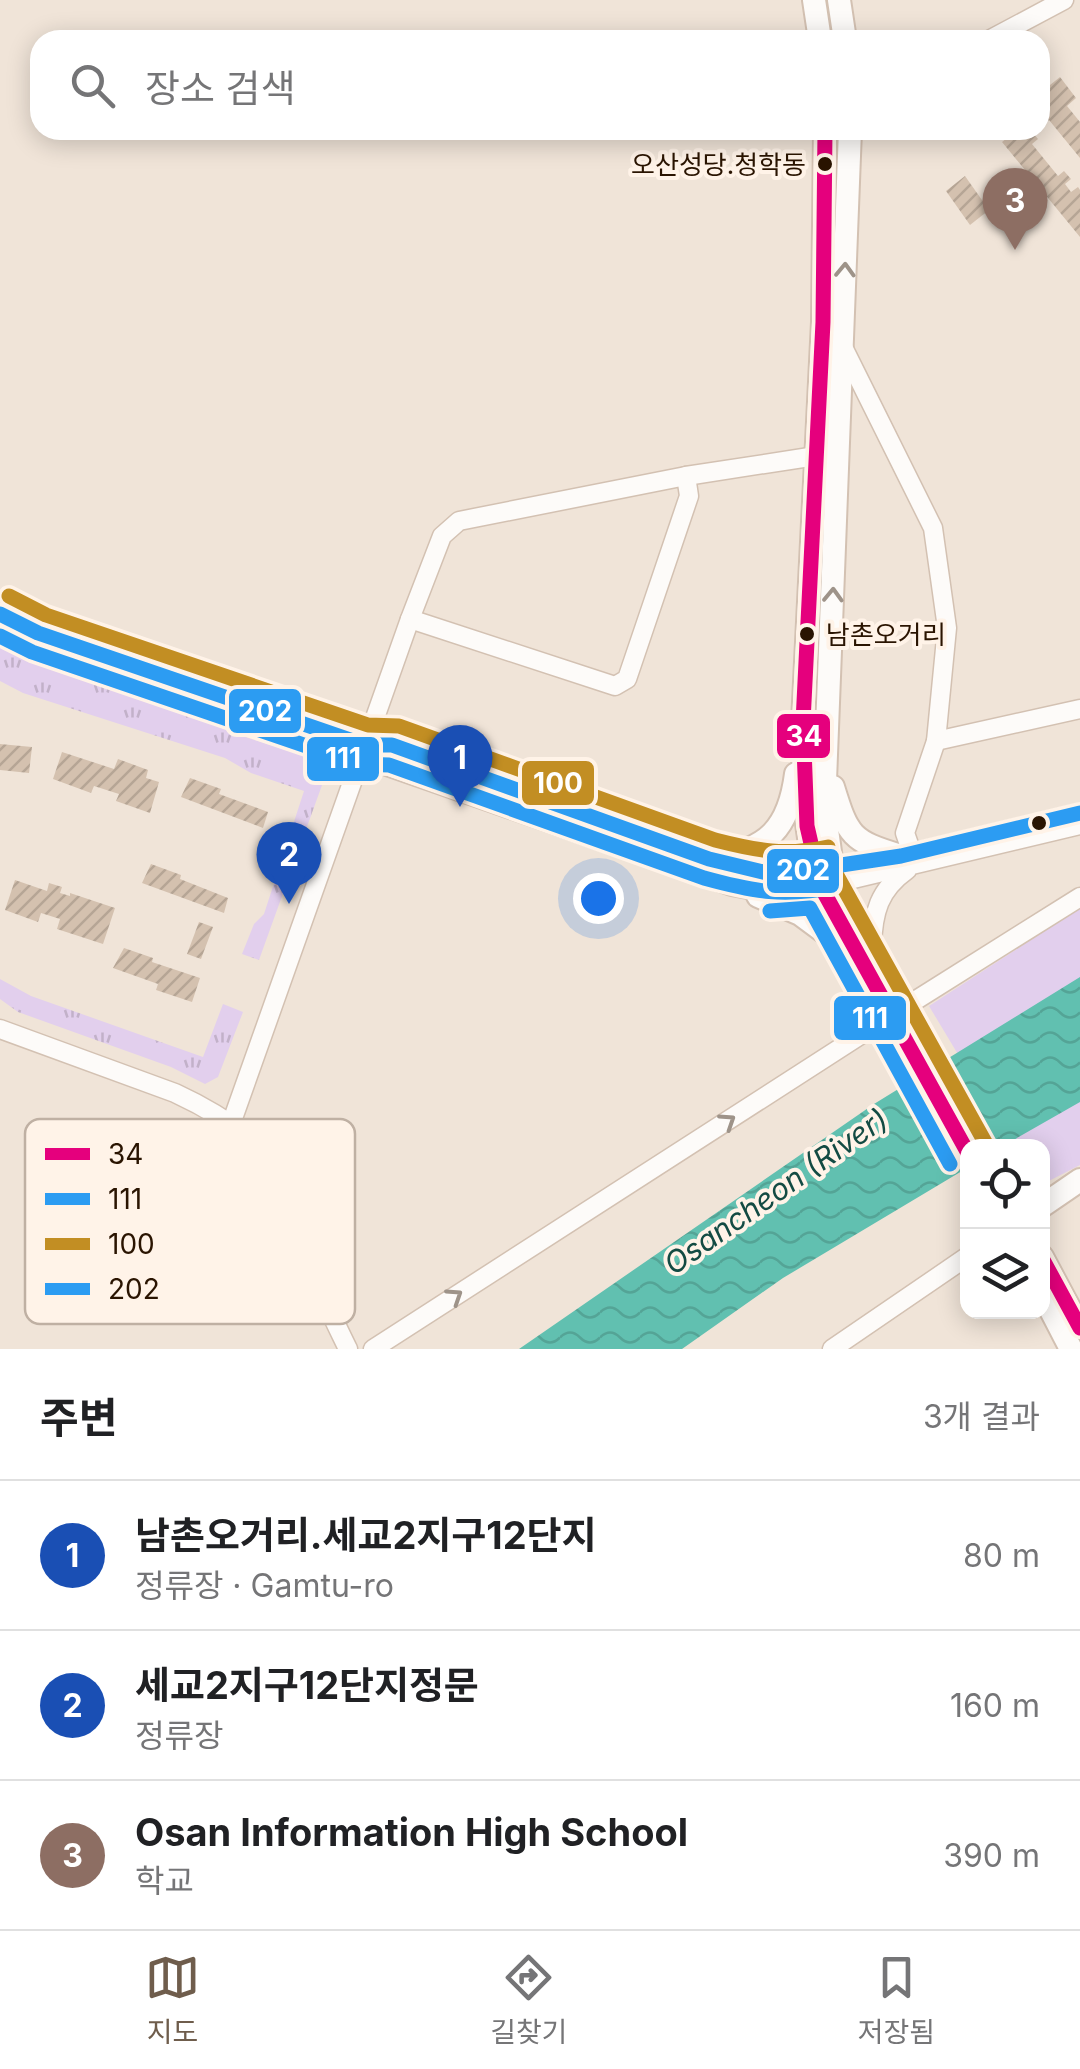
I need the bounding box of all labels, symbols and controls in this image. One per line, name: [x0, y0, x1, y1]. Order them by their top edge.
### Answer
search box: [30, 30, 1050, 140]
icon: search: [65, 58, 120, 113]
text: 장소 검색: [145, 65, 296, 111]
place label: 오산성당.청학동: [631, 149, 806, 180]
marker: 오산성당.청학동: [815, 154, 835, 174]
pin: 3: [982, 168, 1048, 250]
one-way arrow: [835, 262, 856, 278]
one-way arrow: [823, 587, 844, 603]
place label: 남촌오거리: [826, 619, 946, 650]
marker: 남촌오거리: [797, 624, 817, 644]
line badge: 202: [227, 687, 303, 735]
text: 202: [238, 694, 292, 728]
line badge: 34: [775, 712, 832, 760]
text: 34: [785, 719, 823, 753]
pin: 1: [428, 724, 492, 807]
line badge: 111: [305, 735, 381, 783]
text: 111: [325, 741, 361, 775]
line badge: 100: [520, 759, 596, 807]
text: 100: [533, 766, 583, 800]
unlabelled marker: [1029, 813, 1049, 833]
pin: 2: [256, 822, 322, 904]
line badge: 202: [765, 847, 841, 895]
text: 202: [776, 853, 830, 887]
your location: [573, 873, 624, 924]
line badge: 111: [832, 994, 908, 1042]
text: 111: [852, 1001, 888, 1035]
water label: Osancheon (River): [657, 1101, 894, 1282]
one-way arrow: [717, 1114, 735, 1133]
legend: [25, 1119, 355, 1324]
text: 34: [108, 1137, 143, 1171]
map controls: [960, 1139, 1050, 1319]
button: locate: [960, 1139, 1050, 1229]
text: 111: [108, 1182, 142, 1216]
text: 100: [108, 1227, 155, 1261]
button: layers: [960, 1229, 1050, 1319]
text: 202: [108, 1272, 160, 1306]
one-way arrow: [444, 1290, 462, 1309]
text: 주변: [40, 1392, 117, 1443]
text: 3개 결과: [923, 1397, 1040, 1436]
text: 남촌오거리.세교2지구12단지: [135, 1512, 597, 1558]
text: 1: [66, 1536, 79, 1575]
text: 80 m: [963, 1536, 1040, 1575]
text: 정류장 · Gamtu-ro: [135, 1566, 394, 1605]
text: 세교2지구12단지정문: [135, 1662, 479, 1708]
text: 2: [62, 1686, 83, 1725]
text: 160 m: [950, 1686, 1040, 1725]
text: 정류장: [135, 1716, 223, 1755]
text: Osan Information High School: [135, 1809, 688, 1855]
text: 3: [62, 1836, 83, 1875]
text: 390 m: [943, 1836, 1040, 1875]
text: 학교: [135, 1861, 194, 1900]
tab: 지도: [145, 1950, 200, 2050]
tab: 길찾기: [490, 1950, 567, 2050]
tab: 저장됨: [858, 1950, 935, 2050]

